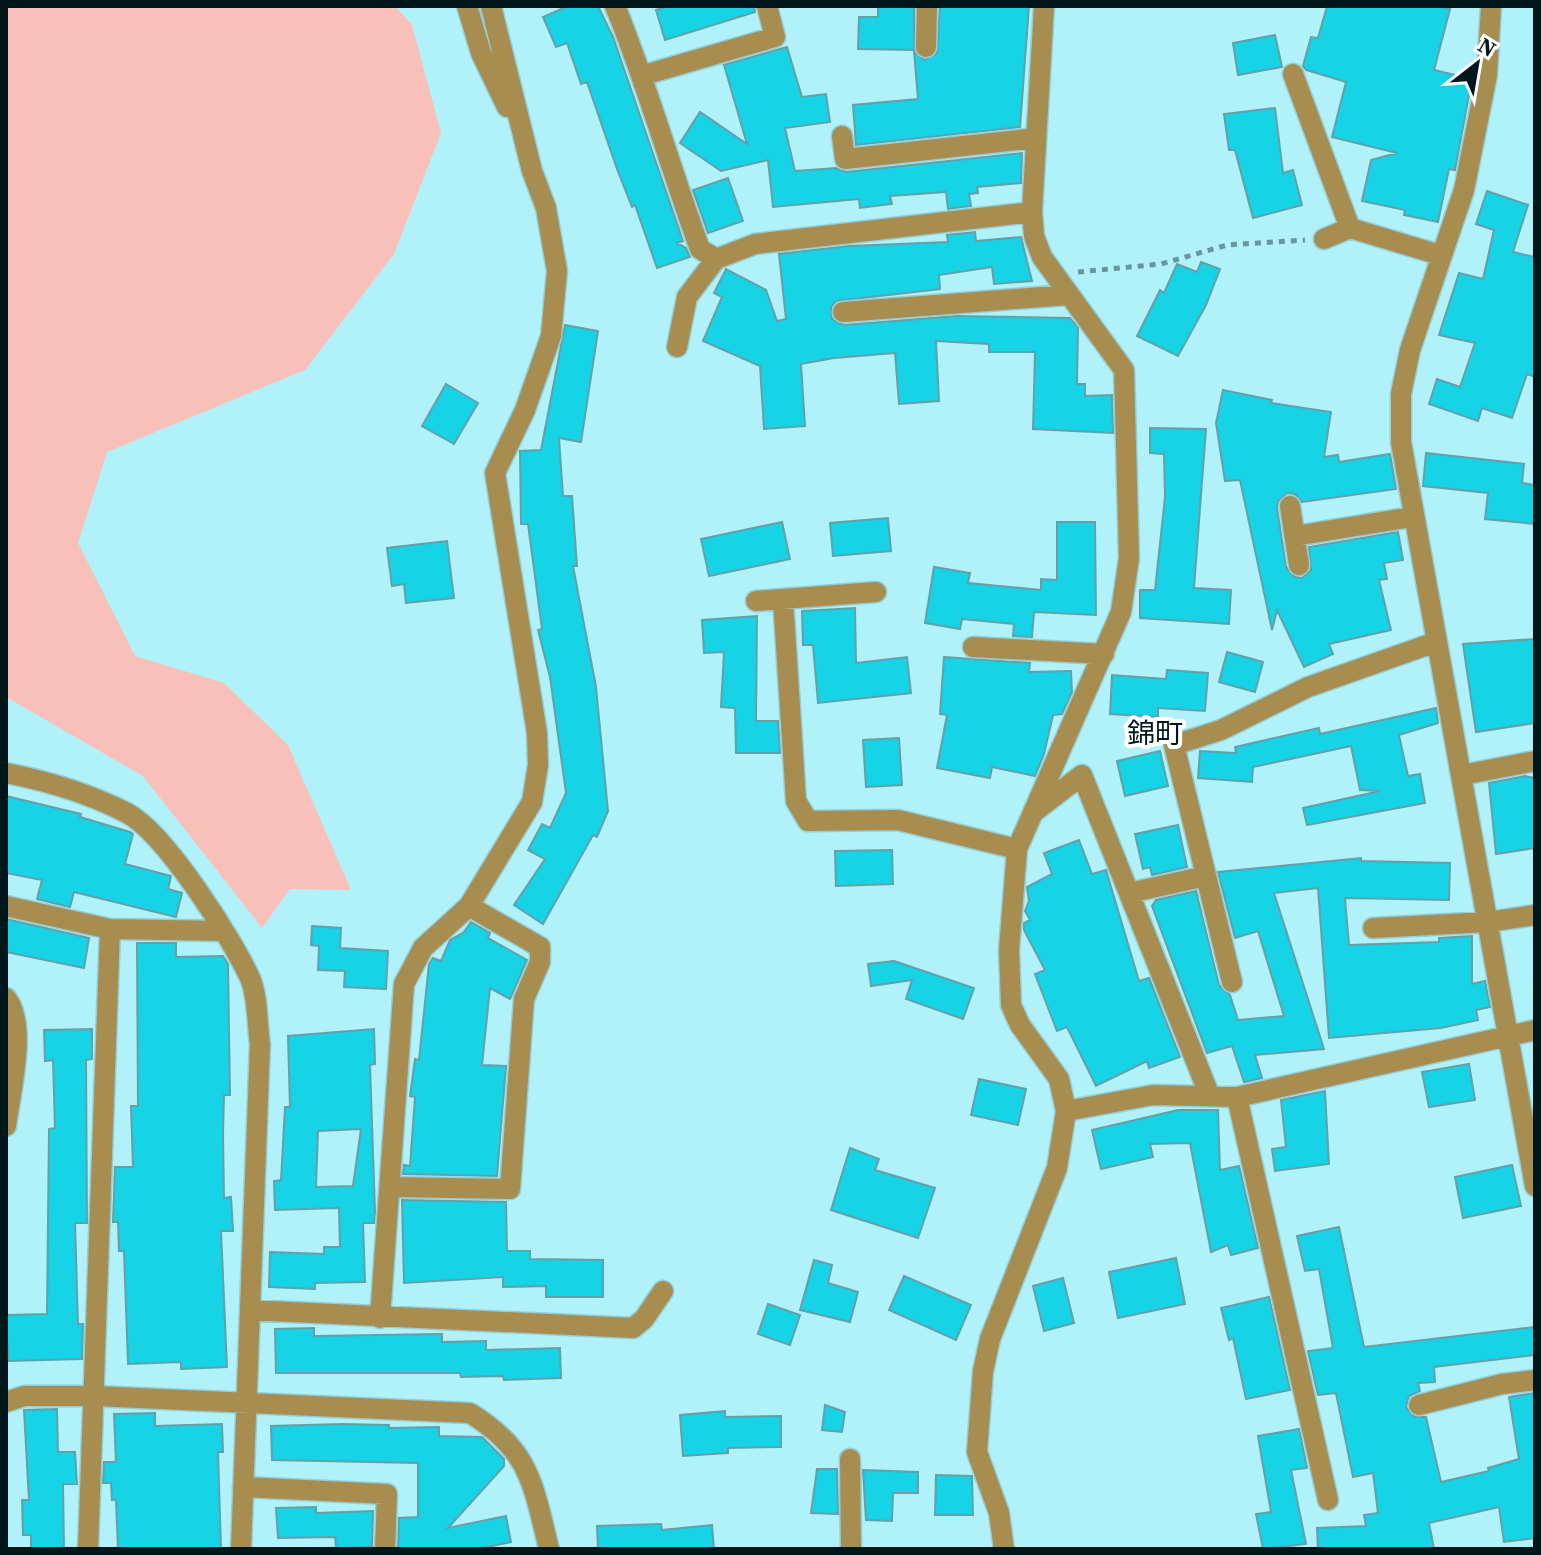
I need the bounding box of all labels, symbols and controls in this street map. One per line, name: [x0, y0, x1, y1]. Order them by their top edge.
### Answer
north arrow: [1437, 24, 1517, 104]
text: N: [1473, 30, 1502, 64]
district label: 錦町: [1127, 714, 1183, 752]

